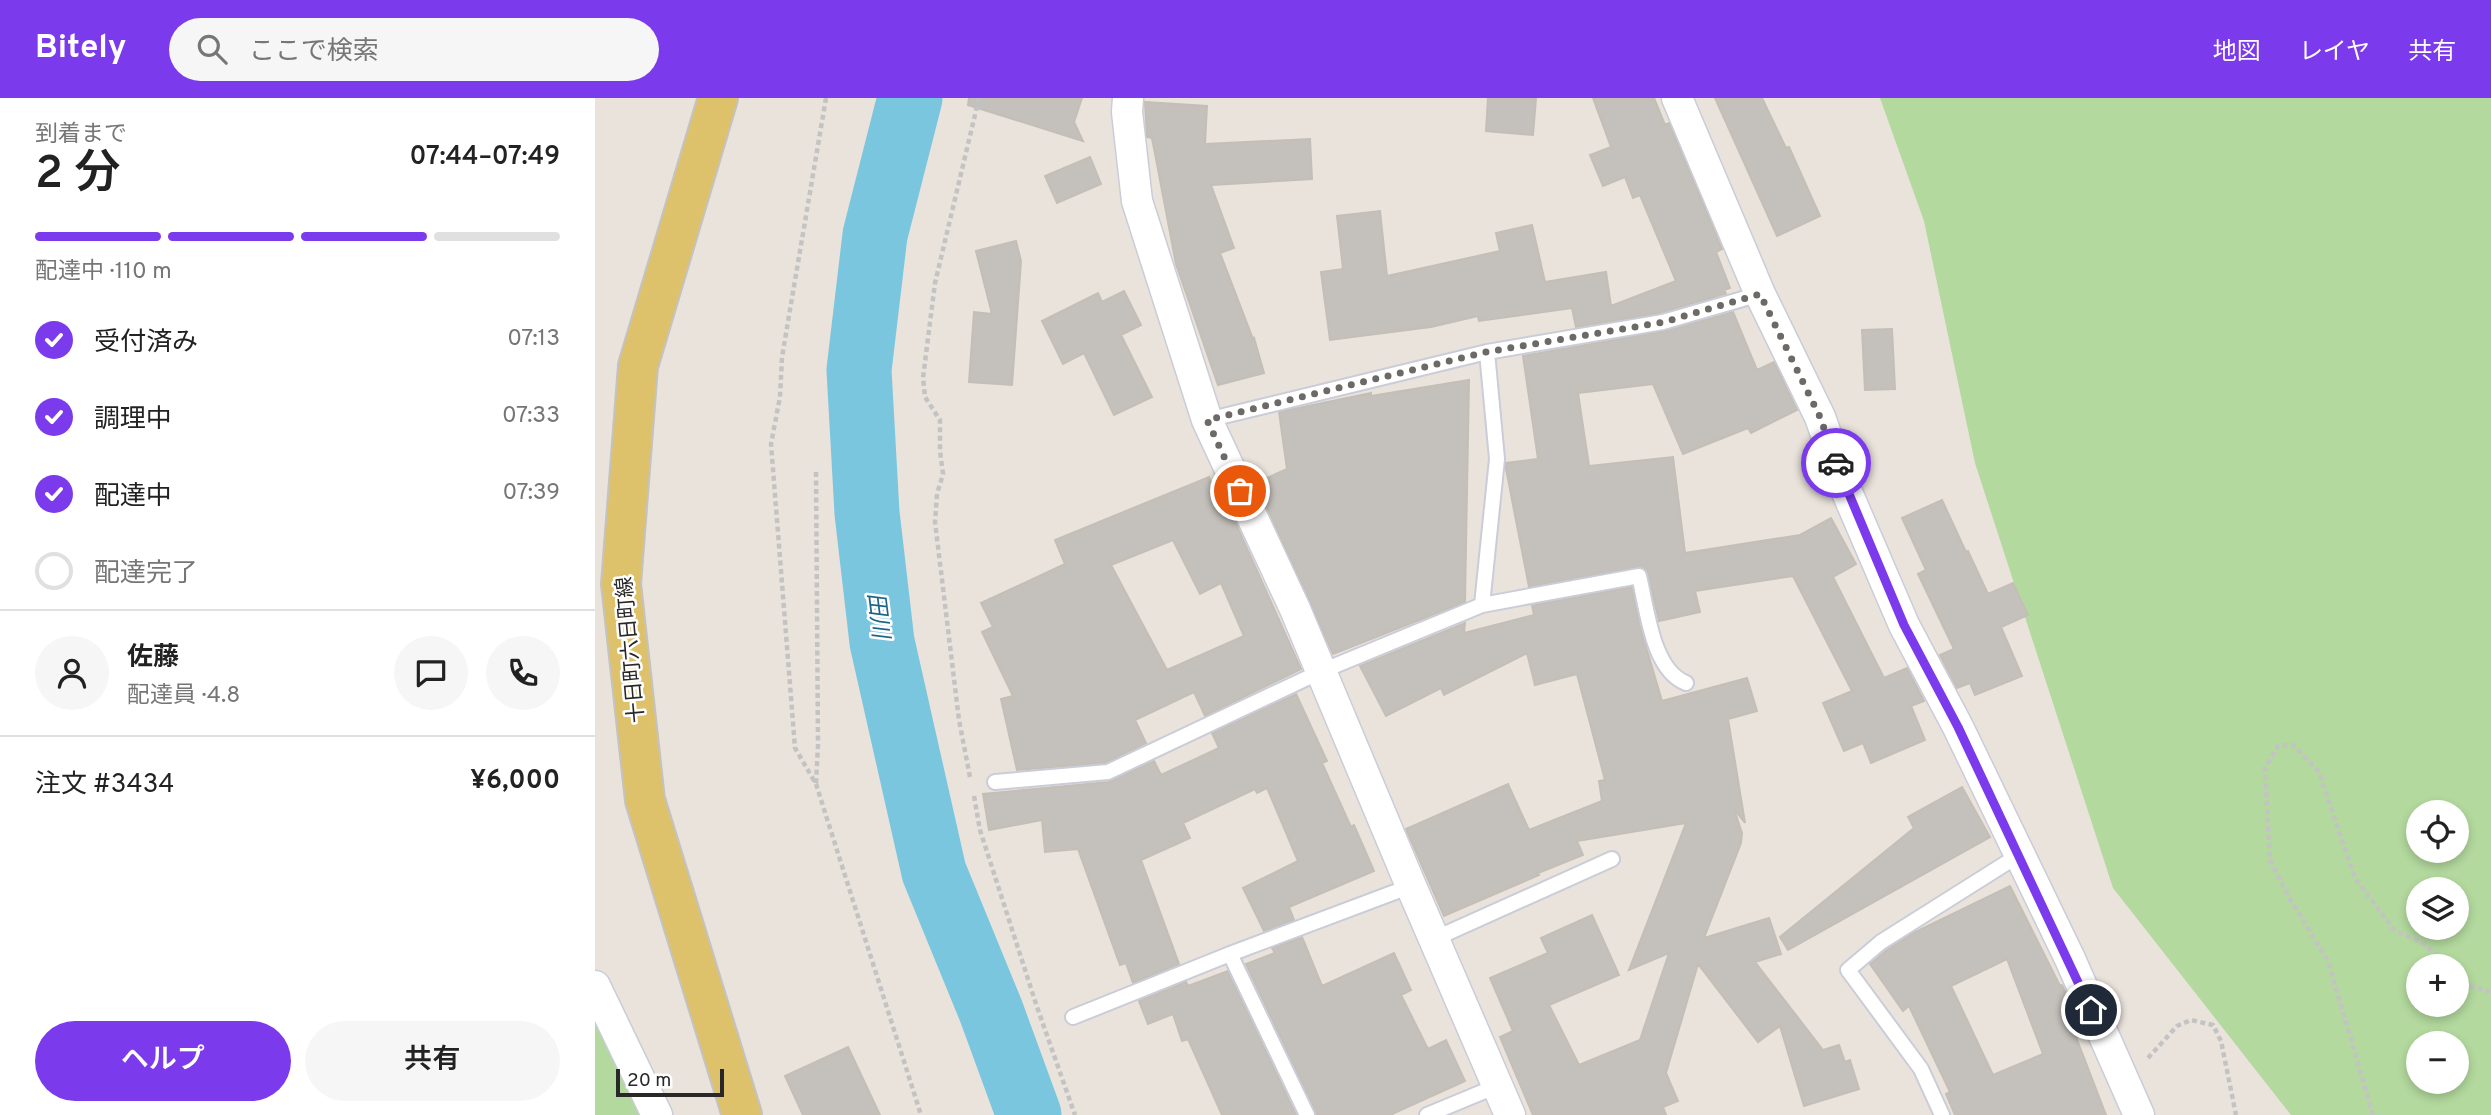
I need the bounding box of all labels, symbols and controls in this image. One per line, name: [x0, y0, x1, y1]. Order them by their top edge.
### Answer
search box: [169, 18, 659, 81]
text: Bitely: [35, 28, 127, 70]
icon: search: [193, 30, 231, 68]
text: ここで検索: [249, 36, 379, 69]
text: 地図: [2213, 38, 2261, 68]
text: レイヤ: [2299, 38, 2370, 68]
text: 共有: [2408, 38, 2456, 68]
text: 到着まで: [35, 121, 127, 150]
text: 07:44–07:49: [410, 141, 560, 174]
text: 2 分: [35, 146, 120, 205]
text: 配達中 · 110 m: [35, 258, 172, 287]
icon: check: [35, 321, 73, 359]
text: 07:13: [507, 325, 560, 354]
text: 受付済み: [94, 327, 198, 360]
icon: check: [35, 398, 73, 436]
text: 07:33: [502, 402, 560, 431]
text: 調理中: [94, 404, 172, 437]
courier: [1801, 428, 1871, 498]
icon: car: [1817, 444, 1855, 482]
pin: [1210, 461, 1270, 521]
icon: bag: [1221, 472, 1259, 510]
icon: check: [35, 475, 73, 513]
text: 07:39: [503, 479, 560, 508]
text: 配達中: [94, 481, 172, 514]
text: 配達完了: [94, 558, 198, 591]
street label: 十日町六日町線: [612, 575, 651, 724]
water label: 田川: [859, 591, 894, 643]
button: person: [35, 636, 109, 710]
button: chat: [394, 636, 468, 710]
button: phone: [486, 636, 560, 710]
text: 佐藤: [127, 642, 179, 675]
text: 配達員 · 4.8: [127, 682, 240, 711]
text: ¥6,000: [470, 765, 560, 798]
text: 注文 #3434: [35, 769, 174, 802]
map controls: [2406, 800, 2469, 1094]
button: locate: [2406, 800, 2469, 863]
button: layers: [2406, 877, 2469, 940]
button: +: [2406, 954, 2469, 1017]
pin: [2061, 980, 2121, 1040]
icon: home: [2072, 991, 2110, 1029]
button: ヘルプ: [35, 1021, 291, 1101]
button: 共有: [305, 1021, 560, 1101]
button: −: [2406, 1031, 2469, 1094]
scale bar: [616, 1066, 725, 1098]
text: 20 m: [627, 1069, 671, 1093]

